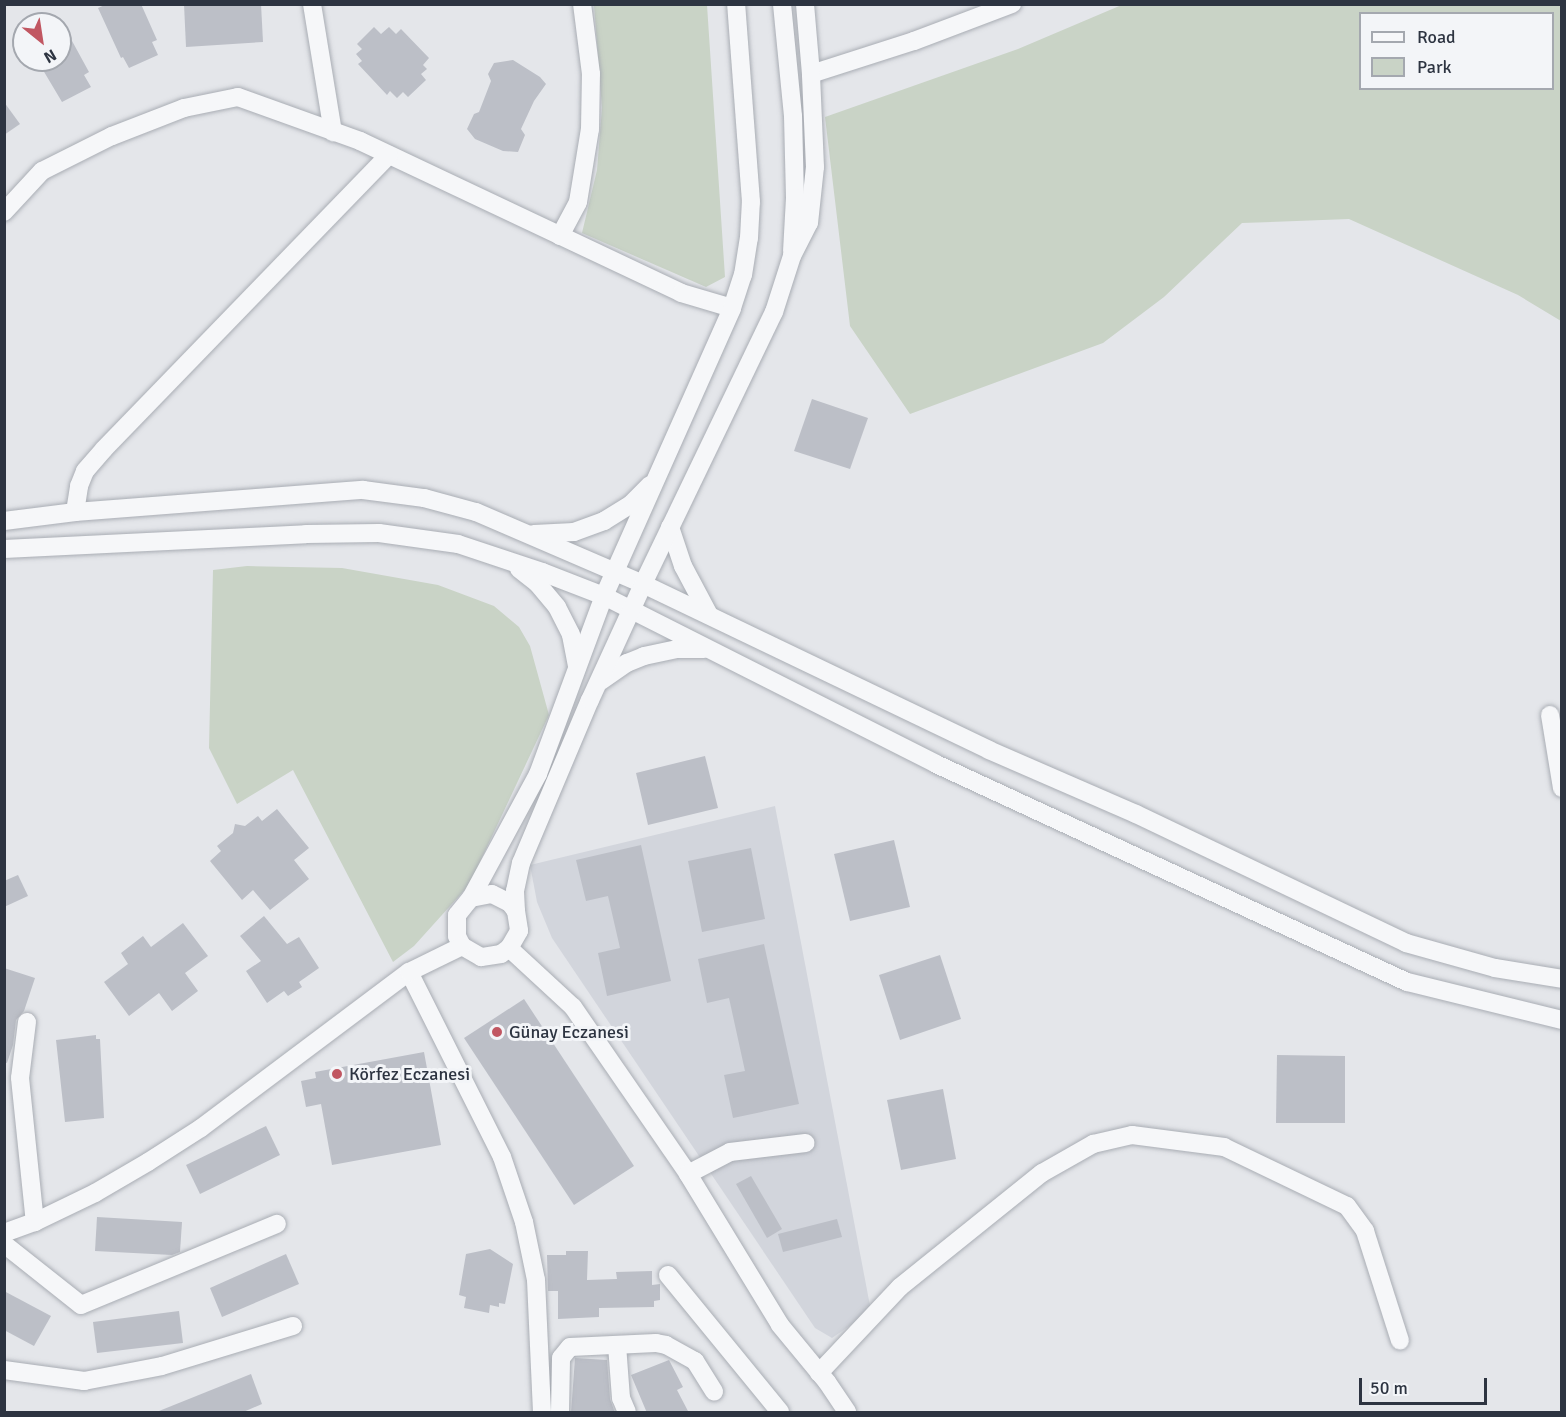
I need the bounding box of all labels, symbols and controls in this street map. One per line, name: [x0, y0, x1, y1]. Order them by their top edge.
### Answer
north arrow: [12, 12, 72, 72]
legend: [1359, 12, 1554, 90]
text: Road: [1417, 26, 1456, 48]
text: N: [40, 44, 60, 67]
text: Park: [1417, 56, 1452, 78]
place label: Günay Eczanesi: [509, 1021, 629, 1043]
marker: Günay Eczanesi: [490, 1025, 504, 1039]
place label: Körfez Eczanesi: [349, 1063, 470, 1085]
marker: Körfez Eczanesi: [330, 1067, 344, 1081]
scale bar: [1362, 1366, 1490, 1404]
text: 50 m: [1370, 1377, 1408, 1399]

